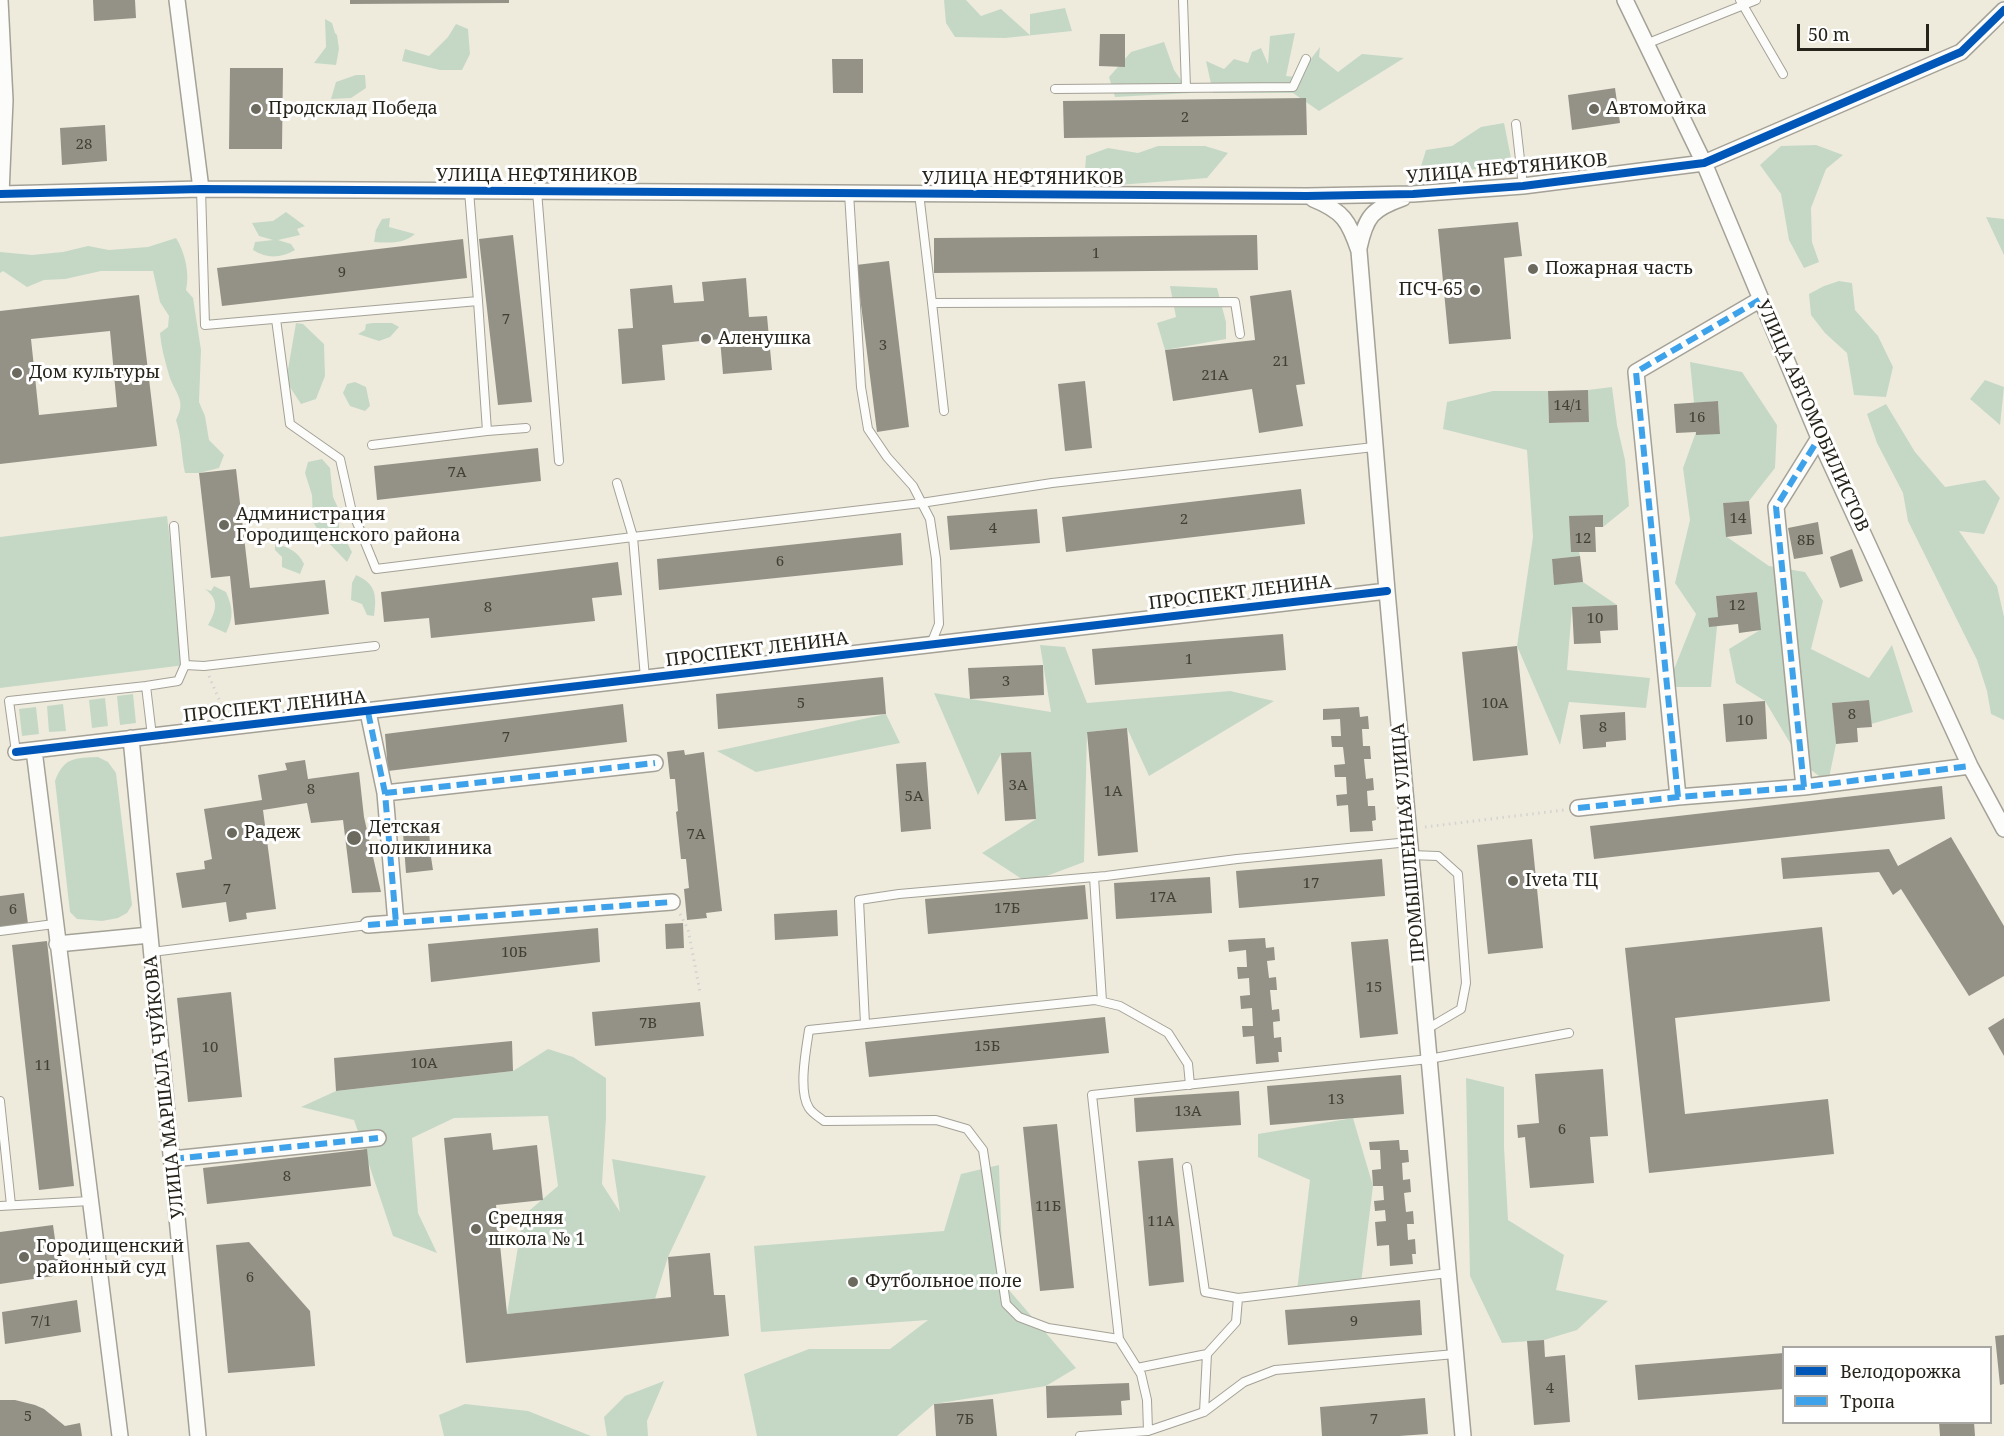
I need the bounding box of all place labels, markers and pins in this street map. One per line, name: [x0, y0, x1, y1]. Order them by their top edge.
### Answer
place label: Продсклад Победа: [268, 98, 438, 120]
place label: Автомойка: [1606, 98, 1707, 120]
marker: Продсклад Победа: [249, 102, 263, 116]
marker: Автомойка: [1587, 102, 1601, 116]
place label: Пожарная часть: [1545, 258, 1693, 280]
marker: Пожарная часть: [1526, 262, 1540, 276]
place label: ПСЧ-65: [1398, 279, 1463, 301]
marker: ПСЧ-65: [1468, 283, 1482, 297]
place label: Аленушка: [718, 328, 812, 350]
marker: Аленушка: [699, 332, 713, 346]
place label: Дом культуры: [29, 362, 160, 384]
marker: Дом культуры: [10, 366, 24, 380]
place label: Администрация Городищенского района: [236, 504, 460, 546]
marker: Администрация Городищенского района: [217, 518, 231, 532]
place label: Детская поликлиника: [368, 817, 492, 860]
place label: Радеж: [244, 822, 300, 844]
marker: Радеж: [225, 826, 239, 840]
marker: Детская поликлиника: [345, 829, 363, 847]
place label: Iveta ТЦ: [1525, 870, 1598, 892]
marker: Iveta ТЦ: [1506, 874, 1520, 888]
place label: Средняя школа № 1: [488, 1208, 585, 1250]
marker: Средняя школа № 1: [469, 1222, 483, 1236]
place label: Городищенский районный суд: [36, 1236, 184, 1278]
marker: Городищенский районный суд: [17, 1250, 31, 1264]
place label: Футбольное поле: [865, 1271, 1022, 1293]
marker: Футбольное поле: [846, 1275, 860, 1289]

